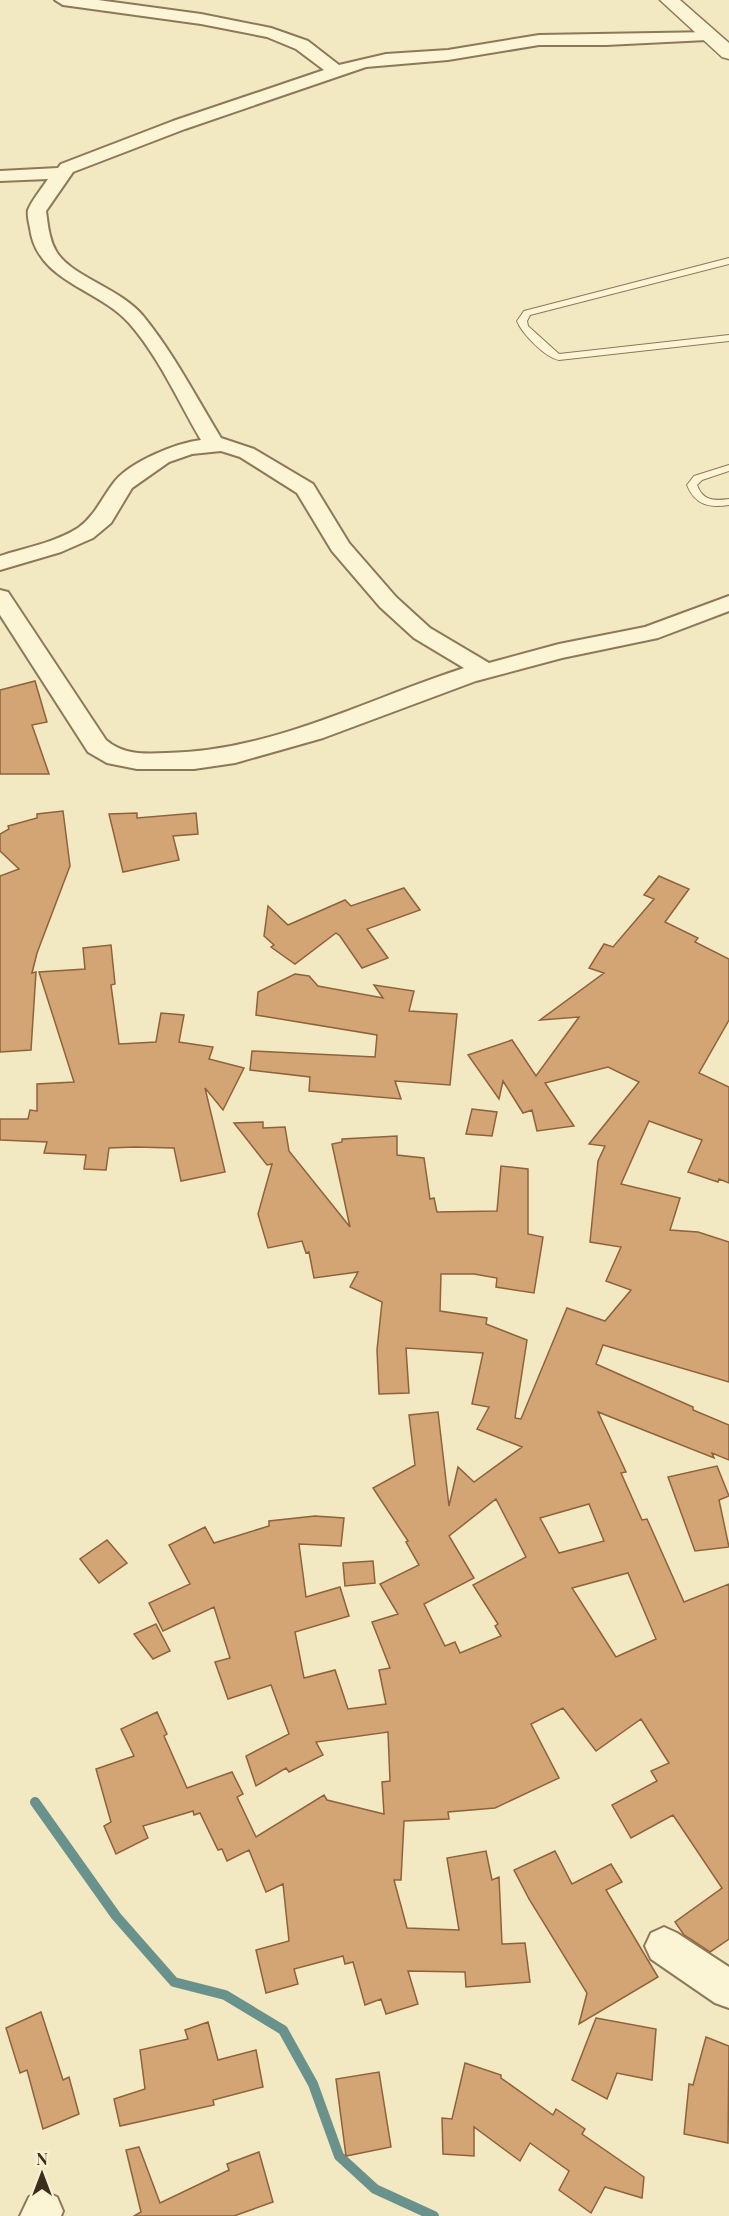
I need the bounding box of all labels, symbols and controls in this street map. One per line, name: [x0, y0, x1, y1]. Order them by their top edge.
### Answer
north arrow: [12, 2144, 72, 2204]
text: N: [36, 2148, 48, 2169]

